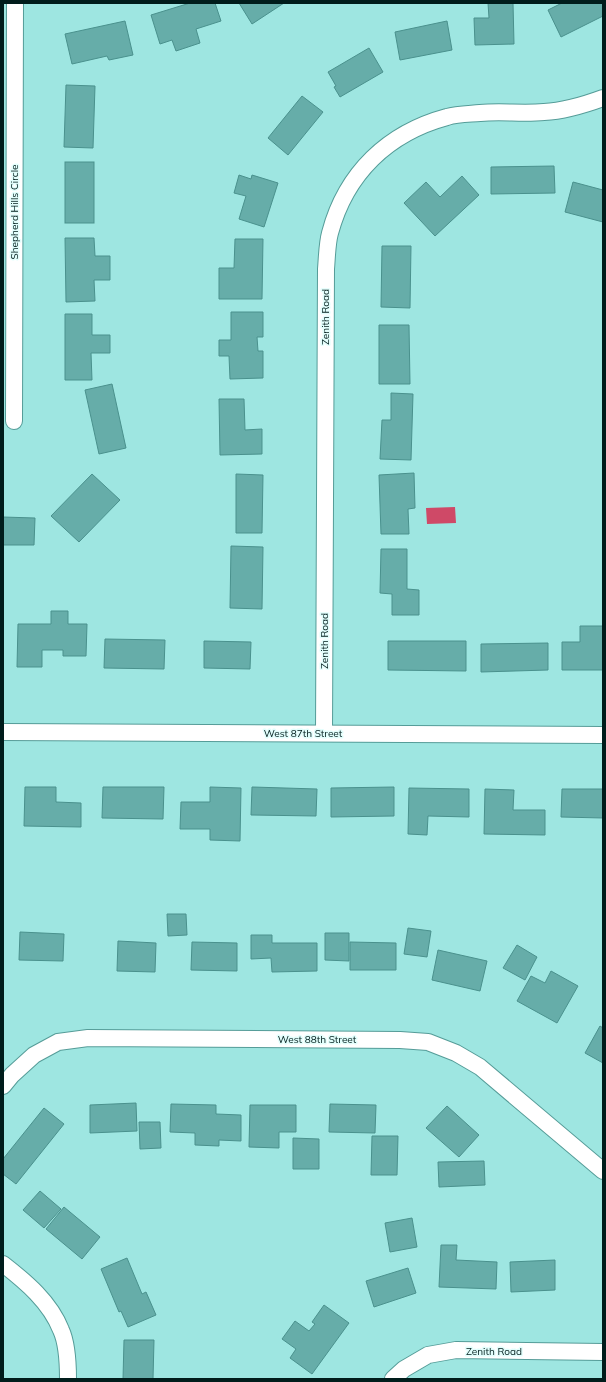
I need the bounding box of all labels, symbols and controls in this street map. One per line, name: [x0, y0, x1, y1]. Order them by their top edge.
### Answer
street label: Shepherd Hills Circle: [8, 165, 21, 259]
street label: Zenith Road: [319, 289, 332, 345]
street label: Zenith Road: [318, 613, 331, 669]
street label: West 87th Street: [264, 727, 343, 740]
street label: West 88th Street: [278, 1033, 357, 1046]
street label: Zenith Road: [466, 1345, 522, 1358]

